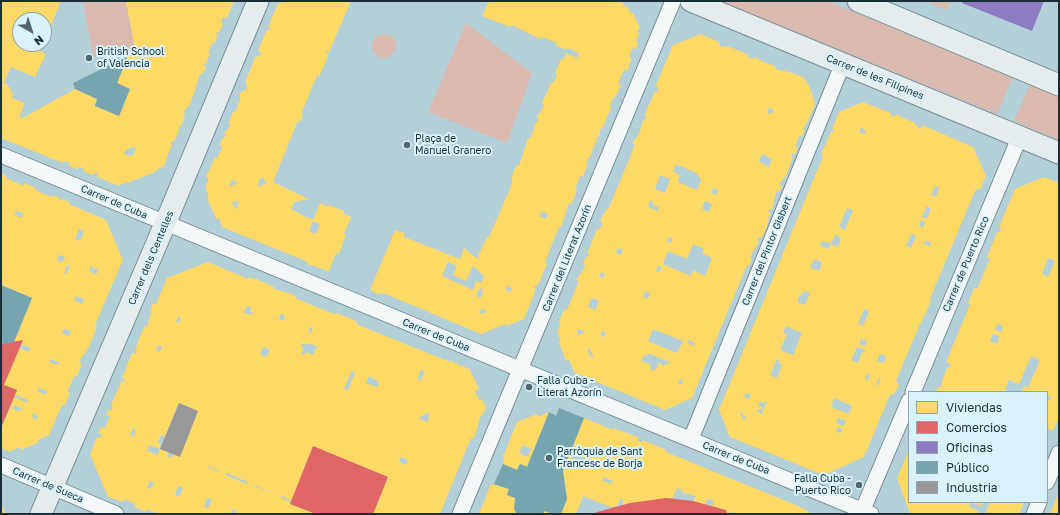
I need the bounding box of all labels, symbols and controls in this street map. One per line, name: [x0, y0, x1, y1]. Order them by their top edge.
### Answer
north arrow: [12, 12, 52, 52]
text: N: [32, 33, 47, 49]
place label: British School of Valencia: [97, 46, 164, 70]
street label: Carrer de les Filipines: [824, 52, 926, 102]
marker: British School of Valencia: [84, 53, 94, 63]
place label: Plaça de Manuel Granero: [415, 133, 491, 156]
marker: Plaça de Manuel Granero: [402, 140, 412, 150]
street label: Carrer de Cuba: [79, 183, 149, 221]
street label: Carrer del Pintor Gisbert: [740, 195, 794, 307]
street label: Carrer del Literat Azorín: [540, 203, 594, 313]
street label: Carrer dels Centelles: [126, 209, 176, 307]
street label: Carrer de Puerto Rico: [940, 214, 992, 314]
street label: Carrer de Cuba: [401, 316, 471, 354]
place label: Falla Cuba - Literat Azorín: [537, 375, 602, 398]
marker: Falla Cuba - Literat Azorín: [524, 382, 534, 392]
legend: [908, 391, 1048, 503]
text: Viviendas: [946, 400, 1002, 415]
text: Comercios: [946, 420, 1007, 435]
street label: Carrer de Cuba: [701, 439, 771, 477]
text: Oficinas: [946, 440, 993, 455]
place label: Parròquia de Sant Francesc de Borja: [557, 446, 642, 470]
marker: Parròquia de Sant Francesc de Borja: [544, 453, 554, 463]
text: Público: [946, 460, 989, 475]
street label: Carrer de Sueca: [11, 465, 85, 505]
place label: Falla Cuba - Puerto Rico: [794, 473, 851, 496]
marker: Falla Cuba - Puerto Rico: [854, 480, 864, 490]
text: Industria: [946, 480, 998, 495]

